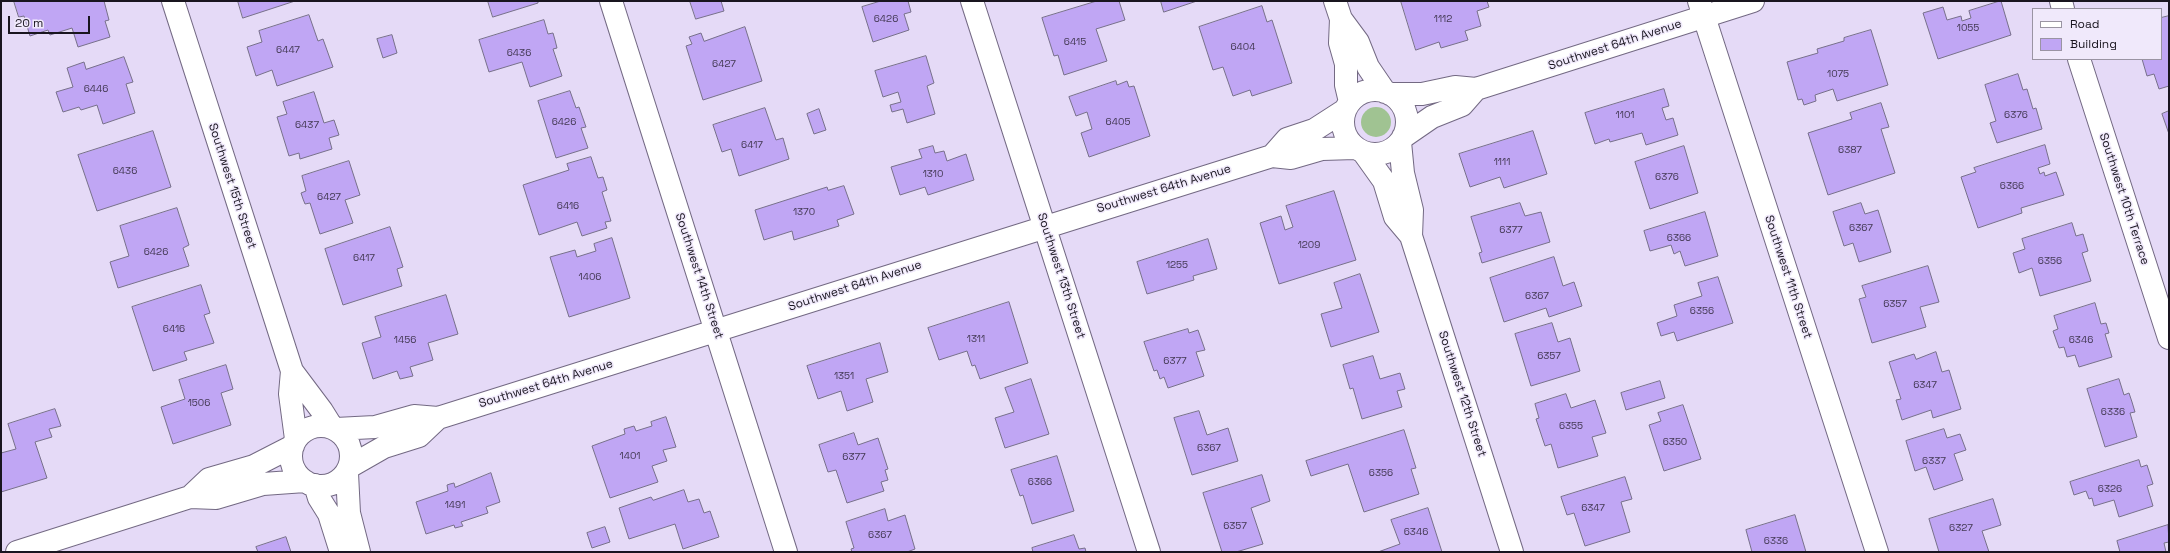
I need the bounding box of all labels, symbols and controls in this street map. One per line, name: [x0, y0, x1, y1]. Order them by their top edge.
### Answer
scale bar: [10, 8, 92, 34]
legend: [2032, 8, 2162, 60]
house number: 6426: [874, 13, 898, 25]
house number: 1112: [1434, 13, 1452, 25]
text: 20 m: [15, 15, 43, 31]
text: Road: [2070, 16, 2099, 32]
street label: Southwest 64th Avenue: [1546, 17, 1684, 73]
house number: 1055: [1957, 22, 1979, 34]
house number: 6415: [1064, 36, 1086, 48]
text: Building: [2070, 36, 2117, 52]
house number: 6404: [1230, 41, 1256, 53]
house number: 6447: [276, 44, 300, 56]
house number: 6436: [507, 47, 531, 59]
house number: 6427: [712, 58, 736, 70]
house number: 1075: [1827, 68, 1849, 80]
house number: 6446: [84, 83, 108, 95]
house number: 1101: [1616, 109, 1634, 121]
house number: 6376: [2004, 109, 2028, 121]
house number: 6426: [552, 116, 576, 128]
house number: 6405: [1106, 116, 1130, 128]
house number: 6437: [295, 119, 319, 131]
street label: Southwest 15th Street: [205, 121, 259, 251]
street label: Southwest 10th Terrace: [2096, 131, 2152, 267]
house number: 6417: [741, 139, 763, 151]
house number: 6387: [1838, 144, 1862, 156]
house number: 1111: [1494, 156, 1510, 168]
street label: Southwest 64th Avenue: [1095, 162, 1233, 216]
house number: 6436: [113, 165, 137, 177]
house number: 1310: [923, 168, 943, 180]
house number: 6376: [1655, 171, 1679, 183]
house number: 6366: [2000, 180, 2024, 192]
house number: 6427: [317, 191, 341, 203]
house number: 6416: [557, 200, 579, 212]
house number: 1370: [793, 206, 815, 218]
street label: Southwest 14th Street: [672, 211, 726, 341]
street label: Southwest 13th Street: [1034, 211, 1088, 341]
street label: Southwest 11th Street: [1761, 213, 1815, 341]
house number: 6367: [1849, 222, 1873, 234]
house number: 6377: [1499, 224, 1523, 236]
house number: 6366: [1667, 232, 1691, 244]
house number: 1209: [1298, 239, 1320, 251]
house number: 6426: [144, 246, 168, 258]
house number: 6417: [353, 252, 375, 264]
house number: 6356: [2038, 255, 2062, 267]
street label: Southwest 64th Avenue: [786, 258, 924, 314]
house number: 1255: [1166, 259, 1188, 271]
house number: 1406: [579, 271, 601, 283]
house number: 6367: [1525, 290, 1549, 302]
house number: 6357: [1883, 298, 1907, 310]
house number: 6356: [1690, 305, 1714, 317]
house number: 6416: [163, 323, 185, 335]
street label: Southwest 12th Street: [1435, 329, 1489, 459]
house number: 1311: [967, 333, 985, 345]
house number: 1456: [394, 334, 416, 346]
house number: 6346: [2069, 334, 2093, 346]
house number: 6357: [1537, 350, 1561, 362]
house number: 6377: [1163, 355, 1187, 367]
street label: Southwest 64th Avenue: [477, 357, 615, 411]
house number: 1351: [834, 370, 854, 382]
house number: 6347: [1913, 379, 1937, 391]
house number: 1506: [188, 397, 210, 409]
house number: 6336: [2101, 406, 2125, 418]
house number: 6355: [1559, 420, 1583, 432]
house number: 6350: [1663, 436, 1687, 448]
house number: 6367: [1197, 442, 1221, 454]
house number: 1401: [619, 450, 641, 462]
house number: 6377: [842, 451, 866, 463]
house number: 6337: [1922, 455, 1946, 467]
house number: 6356: [1369, 467, 1393, 479]
house number: 6366: [1028, 476, 1052, 488]
house number: 6326: [2098, 483, 2122, 495]
house number: 1491: [445, 499, 465, 511]
house number: 6347: [1581, 502, 1605, 514]
house number: 6357: [1223, 520, 1247, 532]
house number: 6327: [1949, 522, 1973, 534]
house number: 6346: [1404, 526, 1428, 538]
house number: 6367: [868, 529, 892, 541]
house number: 6336: [1764, 535, 1788, 547]

